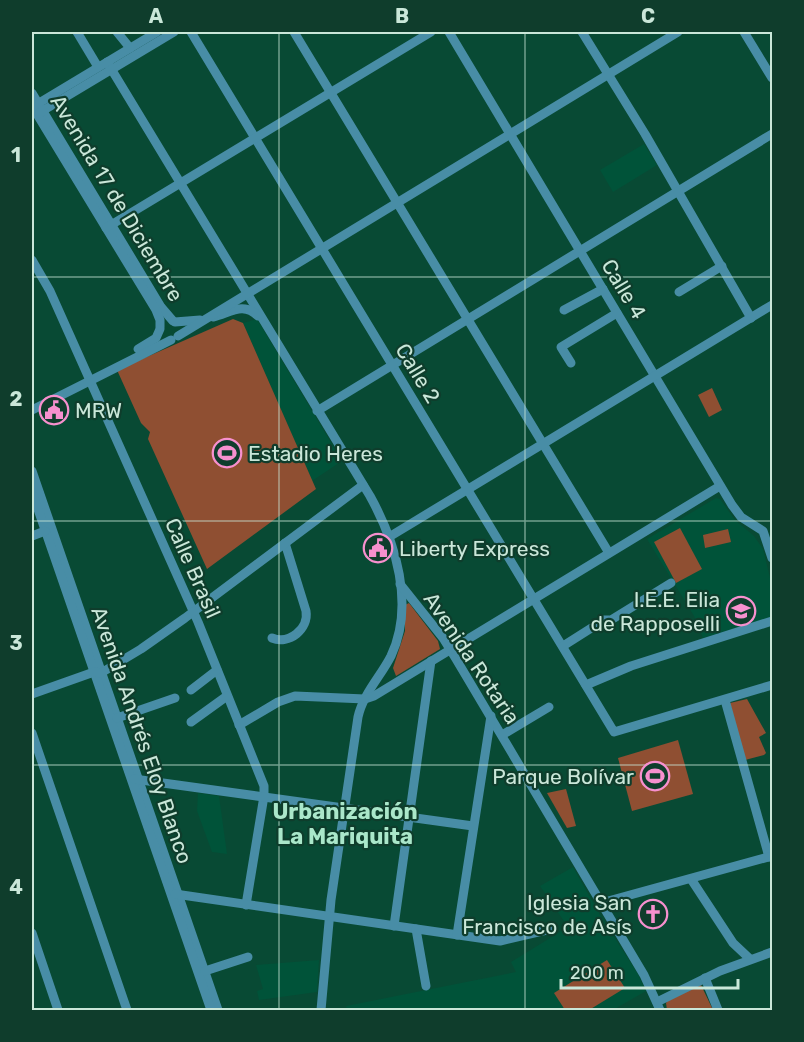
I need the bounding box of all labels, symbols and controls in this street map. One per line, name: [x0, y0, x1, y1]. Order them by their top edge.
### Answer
text: A: [149, 4, 164, 28]
text: B: [395, 4, 409, 28]
text: C: [641, 4, 655, 28]
street label: Avenida 17 de Diciembre: [45, 90, 189, 306]
text: 1: [11, 143, 21, 167]
street label: Calle 4: [596, 254, 652, 324]
street label: Calle 2: [391, 339, 445, 407]
text: 2: [10, 387, 23, 411]
public building icon: MRW: [38, 394, 70, 426]
place label: MRW: [75, 398, 122, 423]
sports icon: Estadio Heres: [211, 437, 243, 469]
place label: Estadio Heres: [248, 441, 383, 466]
street label: Calle Brasil: [160, 514, 226, 622]
public building icon: Liberty Express: [362, 532, 394, 564]
place label: Liberty Express: [399, 536, 550, 561]
street label: Avenida Rotaria: [419, 587, 525, 729]
place label: I.E.E. Elia de Rapposelli: [590, 587, 720, 636]
school or university icon: I.E.E. Elia de Rapposelli: [725, 595, 757, 627]
street label: Avenida Andrés Eloy Blanco: [86, 603, 198, 867]
text: 3: [9, 631, 23, 655]
sports icon: Parque Bolívar: [639, 760, 671, 792]
place label: Parque Bolívar: [492, 764, 634, 789]
district label: Urbanización La Mariquita: [272, 798, 418, 850]
text: 4: [9, 875, 23, 899]
place label: Iglesia San Francisco de Asís: [462, 890, 632, 939]
church icon: Iglesia San Francisco de Asís: [637, 898, 669, 930]
scale bar: [561, 952, 738, 990]
text: 200 m: [570, 962, 624, 984]

